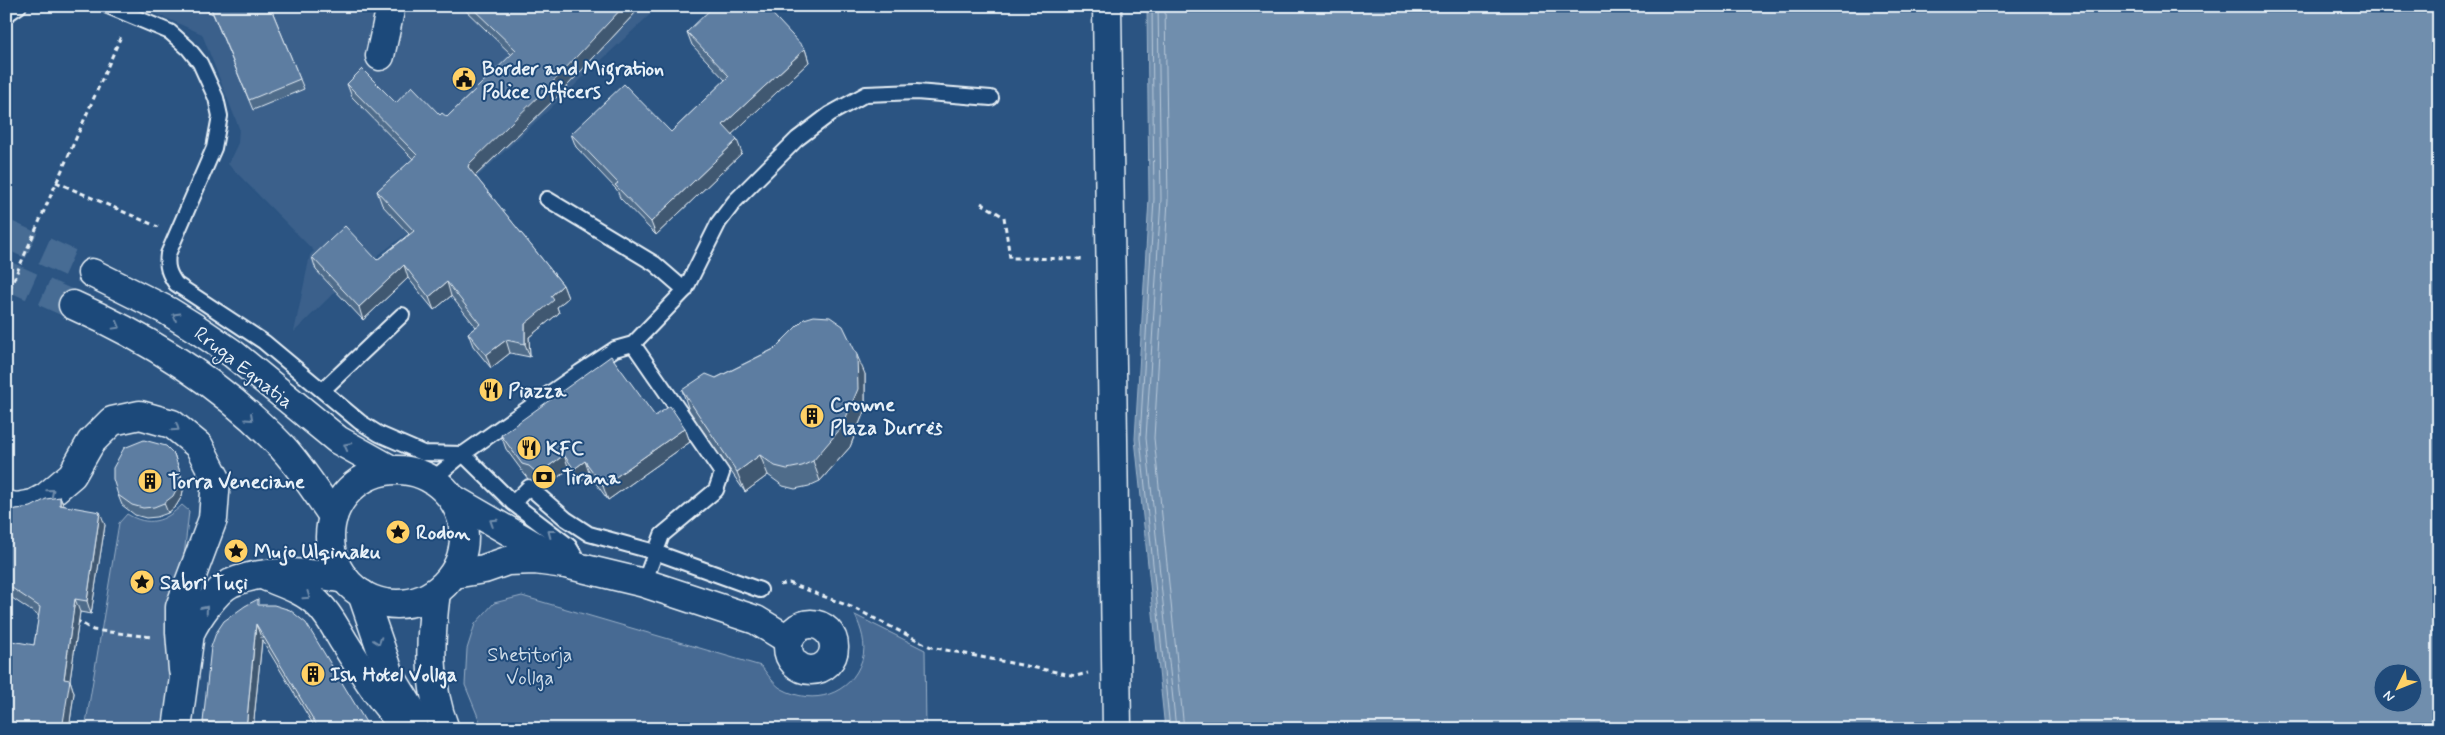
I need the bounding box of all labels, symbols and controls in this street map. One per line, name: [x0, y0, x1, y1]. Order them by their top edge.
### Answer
place label: Border and Migration Police Officers: [482, 56, 664, 106]
public building icon: Border and Migration Police Officers: [451, 66, 477, 92]
one-way arrow: [173, 313, 182, 323]
one-way arrow: [112, 319, 121, 329]
street label: Rruga Egnatia: [187, 321, 298, 416]
restaurant icon: Piazza: [478, 377, 504, 403]
place label: Piazza: [508, 378, 567, 405]
place label: Crowne Plaza Durrës: [830, 392, 943, 442]
building icon: Crowne Plaza Durrës: [799, 403, 825, 429]
one-way arrow: [245, 412, 254, 421]
one-way arrow: [170, 422, 180, 431]
restaurant icon: KFC: [516, 435, 542, 461]
place label: KFC: [546, 436, 584, 463]
one-way arrow: [344, 442, 353, 452]
bank icon: Tirana: [531, 464, 557, 490]
place label: Tirana: [562, 465, 621, 492]
building icon: Torra Veneciane: [137, 468, 163, 494]
place label: Torra Veneciane: [168, 469, 305, 496]
one-way arrow: [45, 490, 54, 498]
place icon: Rodon: [385, 519, 411, 545]
one-way arrow: [489, 519, 498, 528]
place label: Rodon: [416, 520, 470, 547]
one-way arrow: [548, 531, 557, 539]
place icon: Mujo Ulqinaku: [223, 538, 249, 564]
place label: Mujo Ulqinaku: [254, 539, 381, 566]
place icon: Sabri Tuçi: [129, 569, 155, 595]
place label: Sabri Tuçi: [160, 570, 248, 597]
one-way arrow: [301, 590, 310, 599]
one-way arrow: [199, 606, 208, 615]
one-way arrow: [372, 636, 382, 644]
park label: Shetitorja Vollga: [487, 642, 573, 692]
building icon: Ish Hotel Vollga: [300, 661, 326, 687]
place label: Ish Hotel Vollga: [330, 662, 457, 689]
north arrow: [2372, 662, 2422, 712]
text: N: [2379, 687, 2399, 706]

